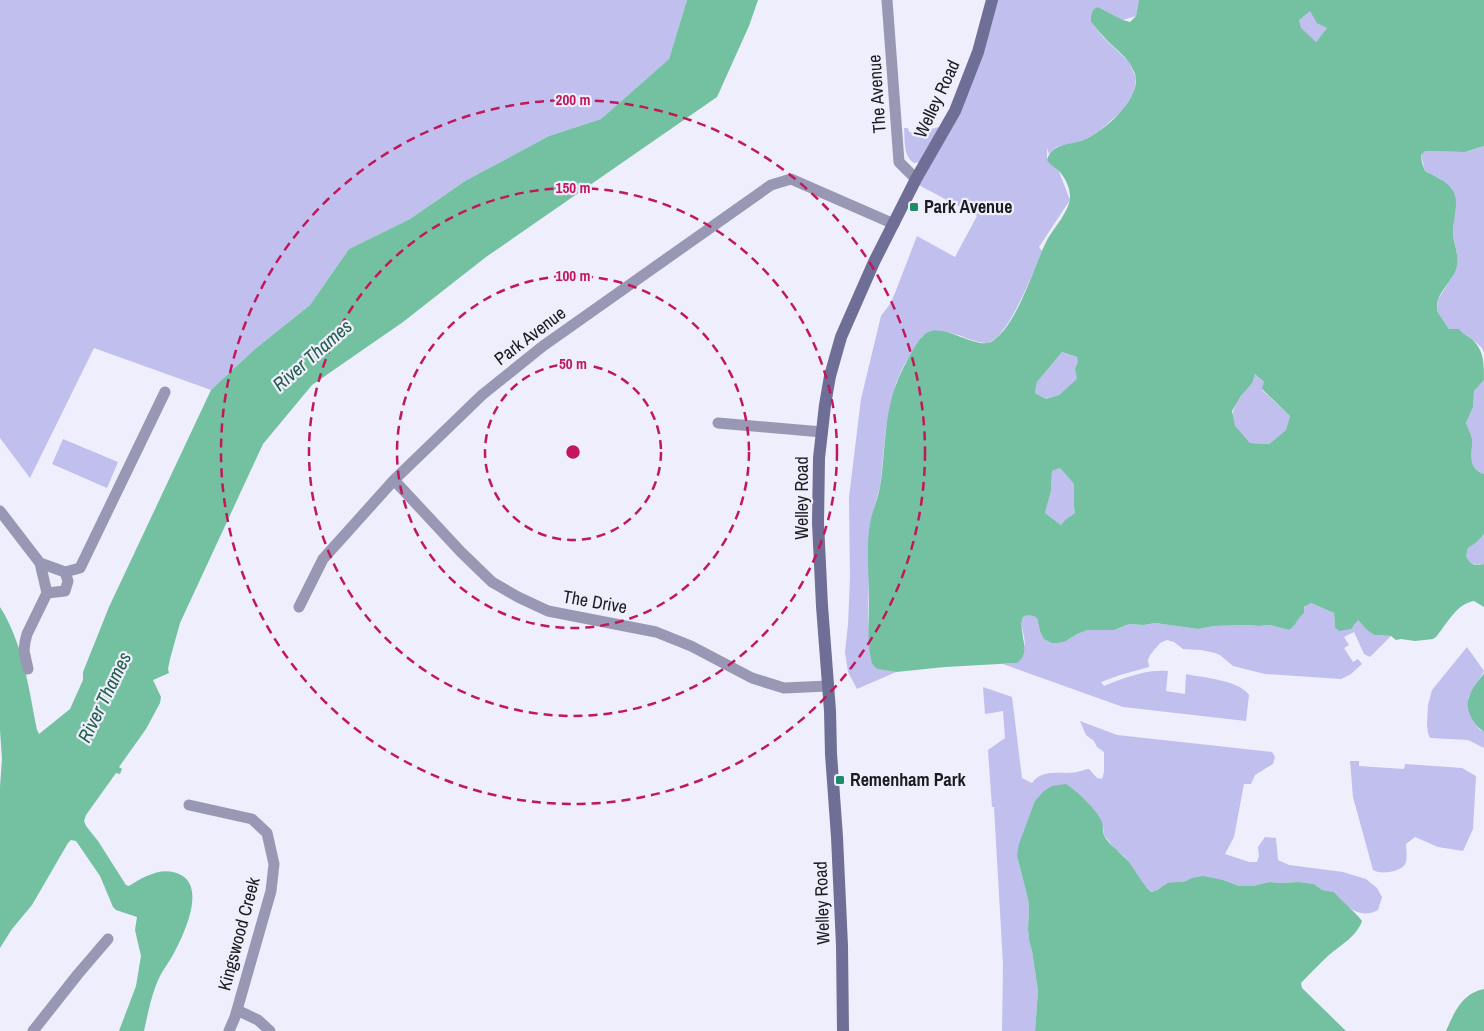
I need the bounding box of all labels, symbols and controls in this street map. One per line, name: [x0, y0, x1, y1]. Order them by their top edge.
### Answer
street label: The Avenue: [861, 54, 892, 134]
street label: Welley Road: [908, 56, 966, 142]
text: 200 m: [556, 89, 590, 110]
text: 150 m: [556, 177, 590, 198]
place label: Park Avenue: [924, 194, 1012, 219]
marker: Park Avenue: [908, 201, 920, 213]
text: 100 m: [556, 265, 590, 286]
street label: Park Avenue: [489, 301, 571, 371]
water label: River Thames: [267, 313, 357, 397]
text: 50 m: [559, 353, 587, 374]
centre of rings: [564, 443, 582, 461]
street label: Welley Road: [789, 456, 814, 540]
street label: The Drive: [561, 584, 629, 619]
water label: River Thames: [71, 647, 137, 747]
place label: Remenham Park: [850, 767, 966, 792]
marker: Remenham Park: [834, 774, 846, 786]
street label: Welley Road: [808, 861, 835, 945]
street label: Kingswood Creek: [211, 874, 266, 993]

